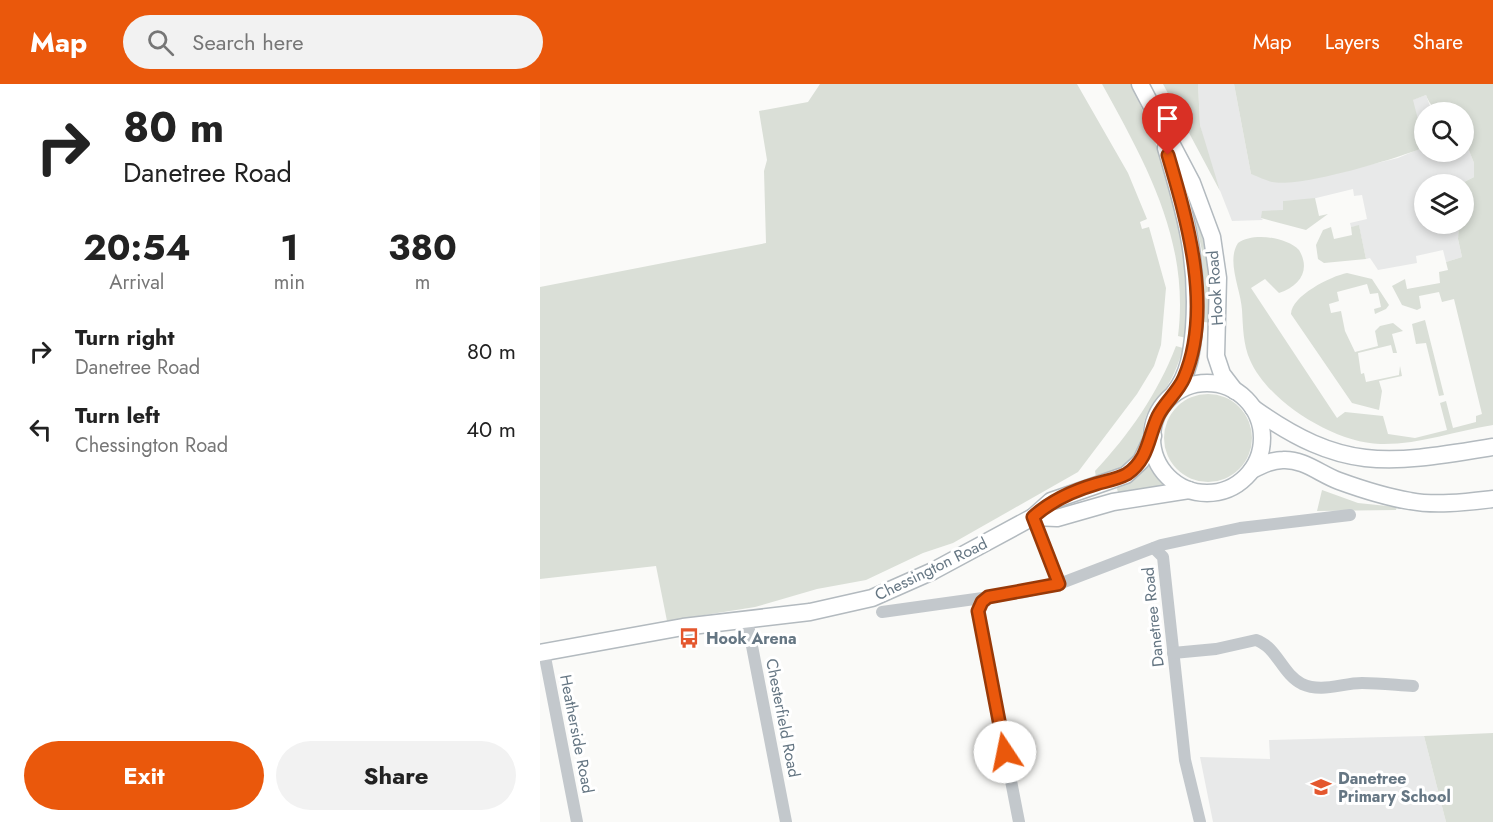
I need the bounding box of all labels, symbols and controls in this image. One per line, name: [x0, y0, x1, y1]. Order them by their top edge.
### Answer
search box: [123, 15, 543, 69]
text: Map: [30, 22, 87, 63]
icon: search: [144, 26, 177, 59]
text: Search here: [192, 26, 304, 58]
text: Map: [1253, 27, 1292, 57]
text: Layers: [1325, 27, 1380, 57]
text: Share: [1413, 27, 1463, 57]
pin: [1142, 93, 1193, 155]
text: 80 m: [123, 97, 224, 158]
icon: arrive: [1151, 102, 1184, 135]
map controls: [1414, 102, 1474, 234]
button: search: [1414, 102, 1474, 162]
icon: right: [24, 108, 102, 186]
text: Danetree Road: [123, 153, 292, 192]
button: layers: [1414, 174, 1474, 234]
text: 20:54: [83, 221, 191, 273]
text: 1: [280, 221, 298, 273]
text: 380: [388, 221, 457, 273]
street label: Hook Road: [1201, 250, 1229, 326]
text: Arrival: [109, 268, 164, 297]
text: min: [274, 268, 305, 297]
text: m: [415, 268, 430, 297]
text: Turn right: [75, 321, 175, 353]
icon: right: [24, 335, 57, 368]
text: 80 m: [467, 335, 516, 367]
text: Danetree Road: [75, 353, 200, 382]
text: Turn left: [75, 399, 160, 431]
icon: left: [24, 413, 57, 446]
text: 40 m: [466, 413, 516, 445]
text: Chessington Road: [75, 431, 228, 460]
street label: Chessington Road: [871, 532, 991, 606]
street label: Danetree Road: [1136, 566, 1170, 668]
bus stop icon: Hook Arena: [677, 626, 701, 650]
place label: Hook Arena: [706, 627, 797, 650]
street label: Chesterfield Road: [760, 657, 806, 779]
street label: Heatherside Road: [554, 673, 600, 795]
position arrow: [973, 720, 1037, 784]
button: Exit: [24, 741, 264, 810]
button: Share: [276, 741, 516, 810]
place label: Danetree Primary School: [1338, 767, 1451, 808]
school or university icon: Danetree Primary School: [1309, 775, 1333, 799]

